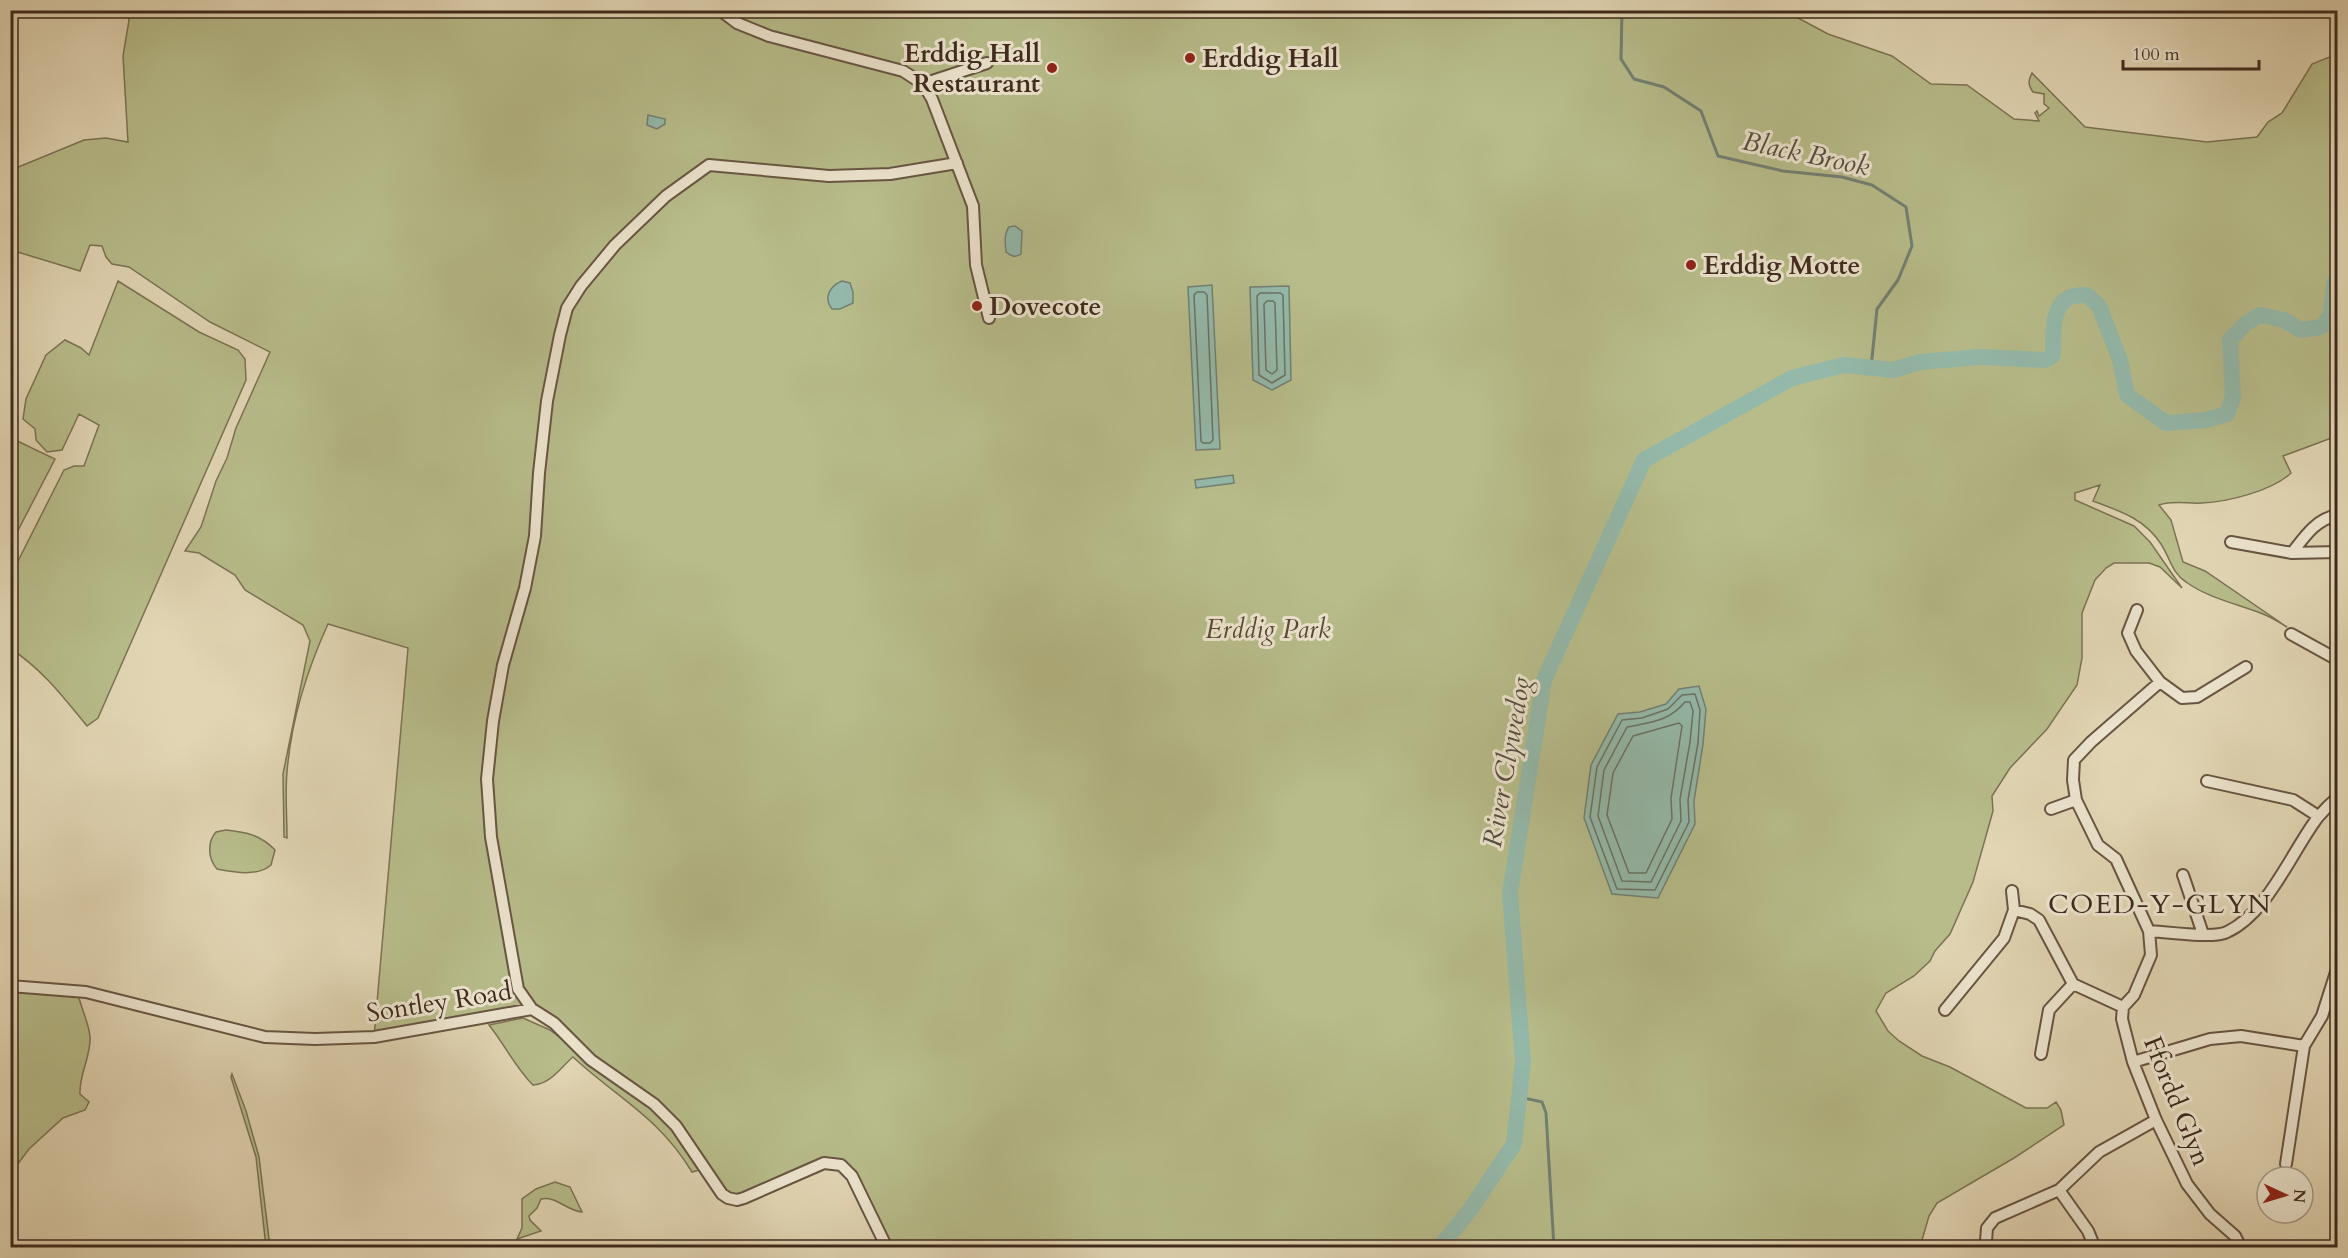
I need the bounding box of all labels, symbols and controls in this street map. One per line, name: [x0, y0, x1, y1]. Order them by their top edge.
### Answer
scale bar: [2123, 33, 2260, 71]
place label: Erddig Hall Restaurant: [903, 36, 1040, 101]
place label: Erddig Hall: [1202, 41, 1339, 76]
text: 100 m: [2132, 42, 2180, 67]
marker: Erddig Hall: [1183, 51, 1197, 65]
marker: Erddig Hall Restaurant: [1045, 61, 1059, 75]
water label: Black Brook: [1739, 122, 1874, 186]
place label: Erddig Motte: [1703, 248, 1860, 283]
marker: Erddig Motte: [1684, 258, 1698, 272]
place label: Dovecote: [989, 289, 1101, 324]
marker: Dovecote: [970, 299, 984, 313]
park label: Erddig Park: [1205, 612, 1331, 647]
water label: River Clywedog: [1474, 674, 1540, 850]
district label: COED-Y-GLYN: [2048, 886, 2272, 923]
street label: Sontley Road: [364, 973, 514, 1031]
street label: Ffordd Glyn: [2135, 1031, 2219, 1171]
north arrow: [2255, 1165, 2315, 1225]
text: N: [2288, 1188, 2310, 1204]

